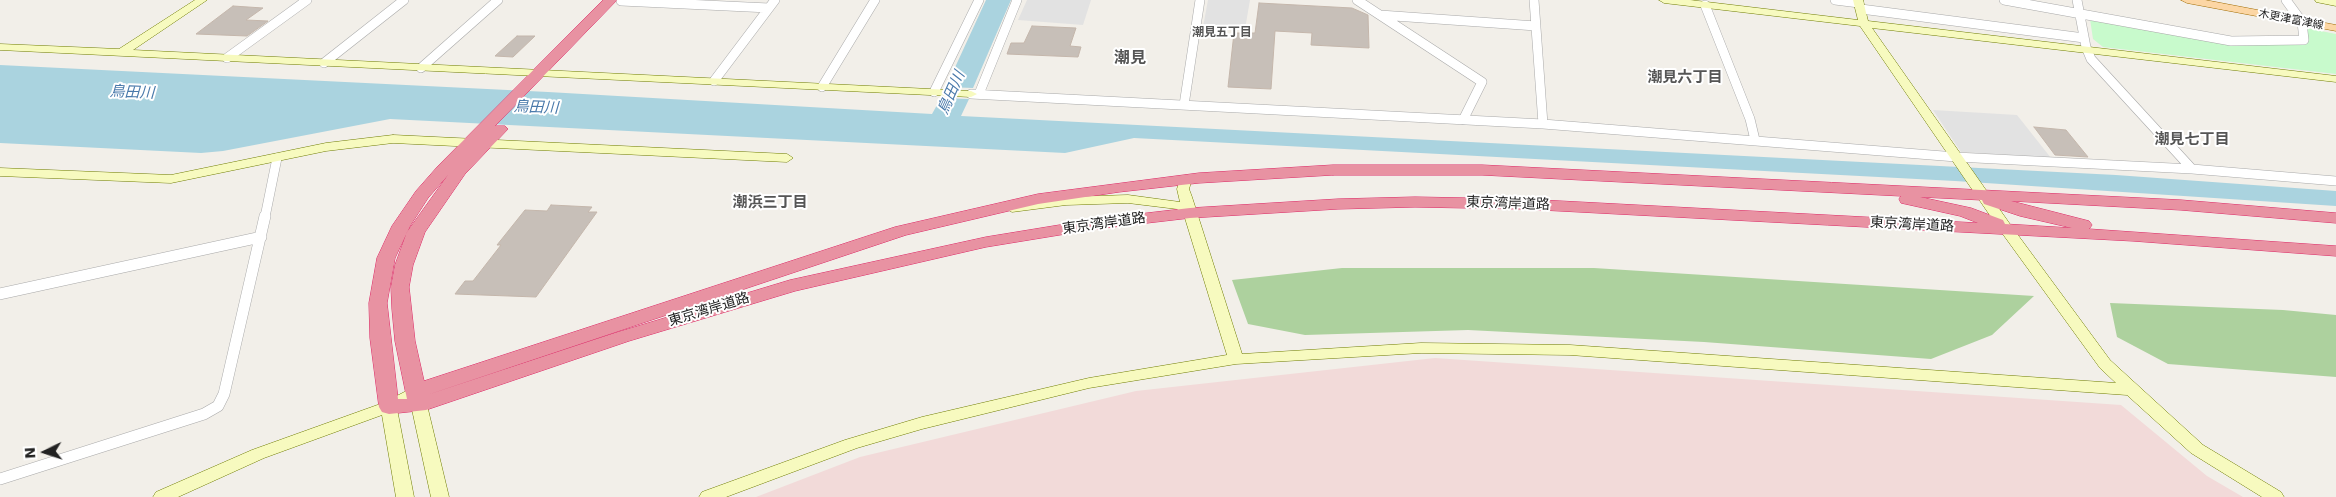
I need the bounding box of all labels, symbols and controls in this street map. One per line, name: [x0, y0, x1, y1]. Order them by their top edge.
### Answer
street label: 木更津富津線: [2257, 7, 2325, 33]
district label: 潮見五丁目: [1192, 26, 1252, 40]
district label: 潮見: [1114, 49, 1146, 69]
water label: 鳥田川: [935, 69, 969, 117]
district label: 潮見六丁目: [1648, 69, 1722, 87]
water label: 鳥田川: [109, 83, 155, 103]
water label: 鳥田川: [513, 98, 559, 118]
district label: 潮見七丁目: [2155, 131, 2229, 149]
district label: 潮浜三丁目: [733, 194, 807, 212]
street label: 東京湾岸道路: [1466, 194, 1550, 214]
street label: 東京湾岸道路: [1061, 210, 1147, 238]
street label: 東京湾岸道路: [1870, 214, 1954, 236]
street label: 東京湾岸道路: [666, 290, 752, 330]
north arrow: [20, 427, 70, 477]
text: N: [22, 447, 38, 459]

